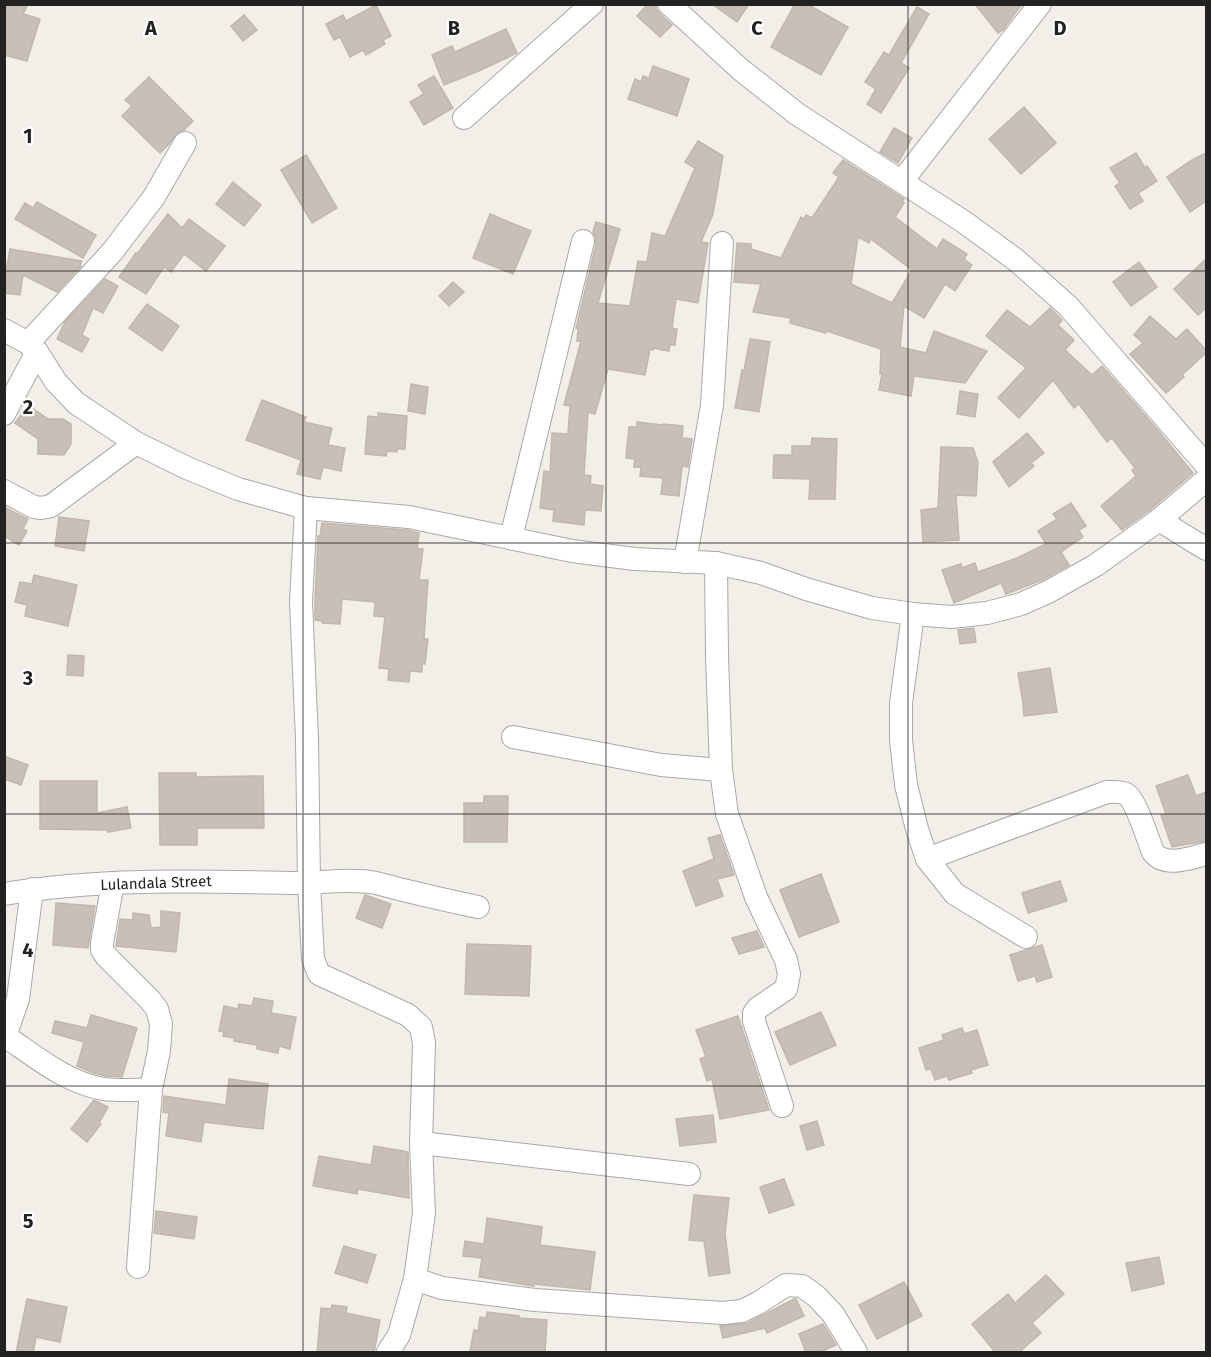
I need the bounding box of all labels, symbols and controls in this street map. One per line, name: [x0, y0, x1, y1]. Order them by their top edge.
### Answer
text: A: [144, 16, 158, 40]
text: B: [448, 16, 460, 40]
text: C: [751, 16, 763, 40]
text: D: [1053, 16, 1067, 40]
text: 1: [23, 124, 33, 148]
text: 2: [23, 395, 33, 419]
text: 3: [22, 666, 33, 690]
street label: Lulandala Street: [100, 872, 213, 894]
text: 4: [22, 938, 34, 962]
text: 5: [23, 1209, 34, 1233]

